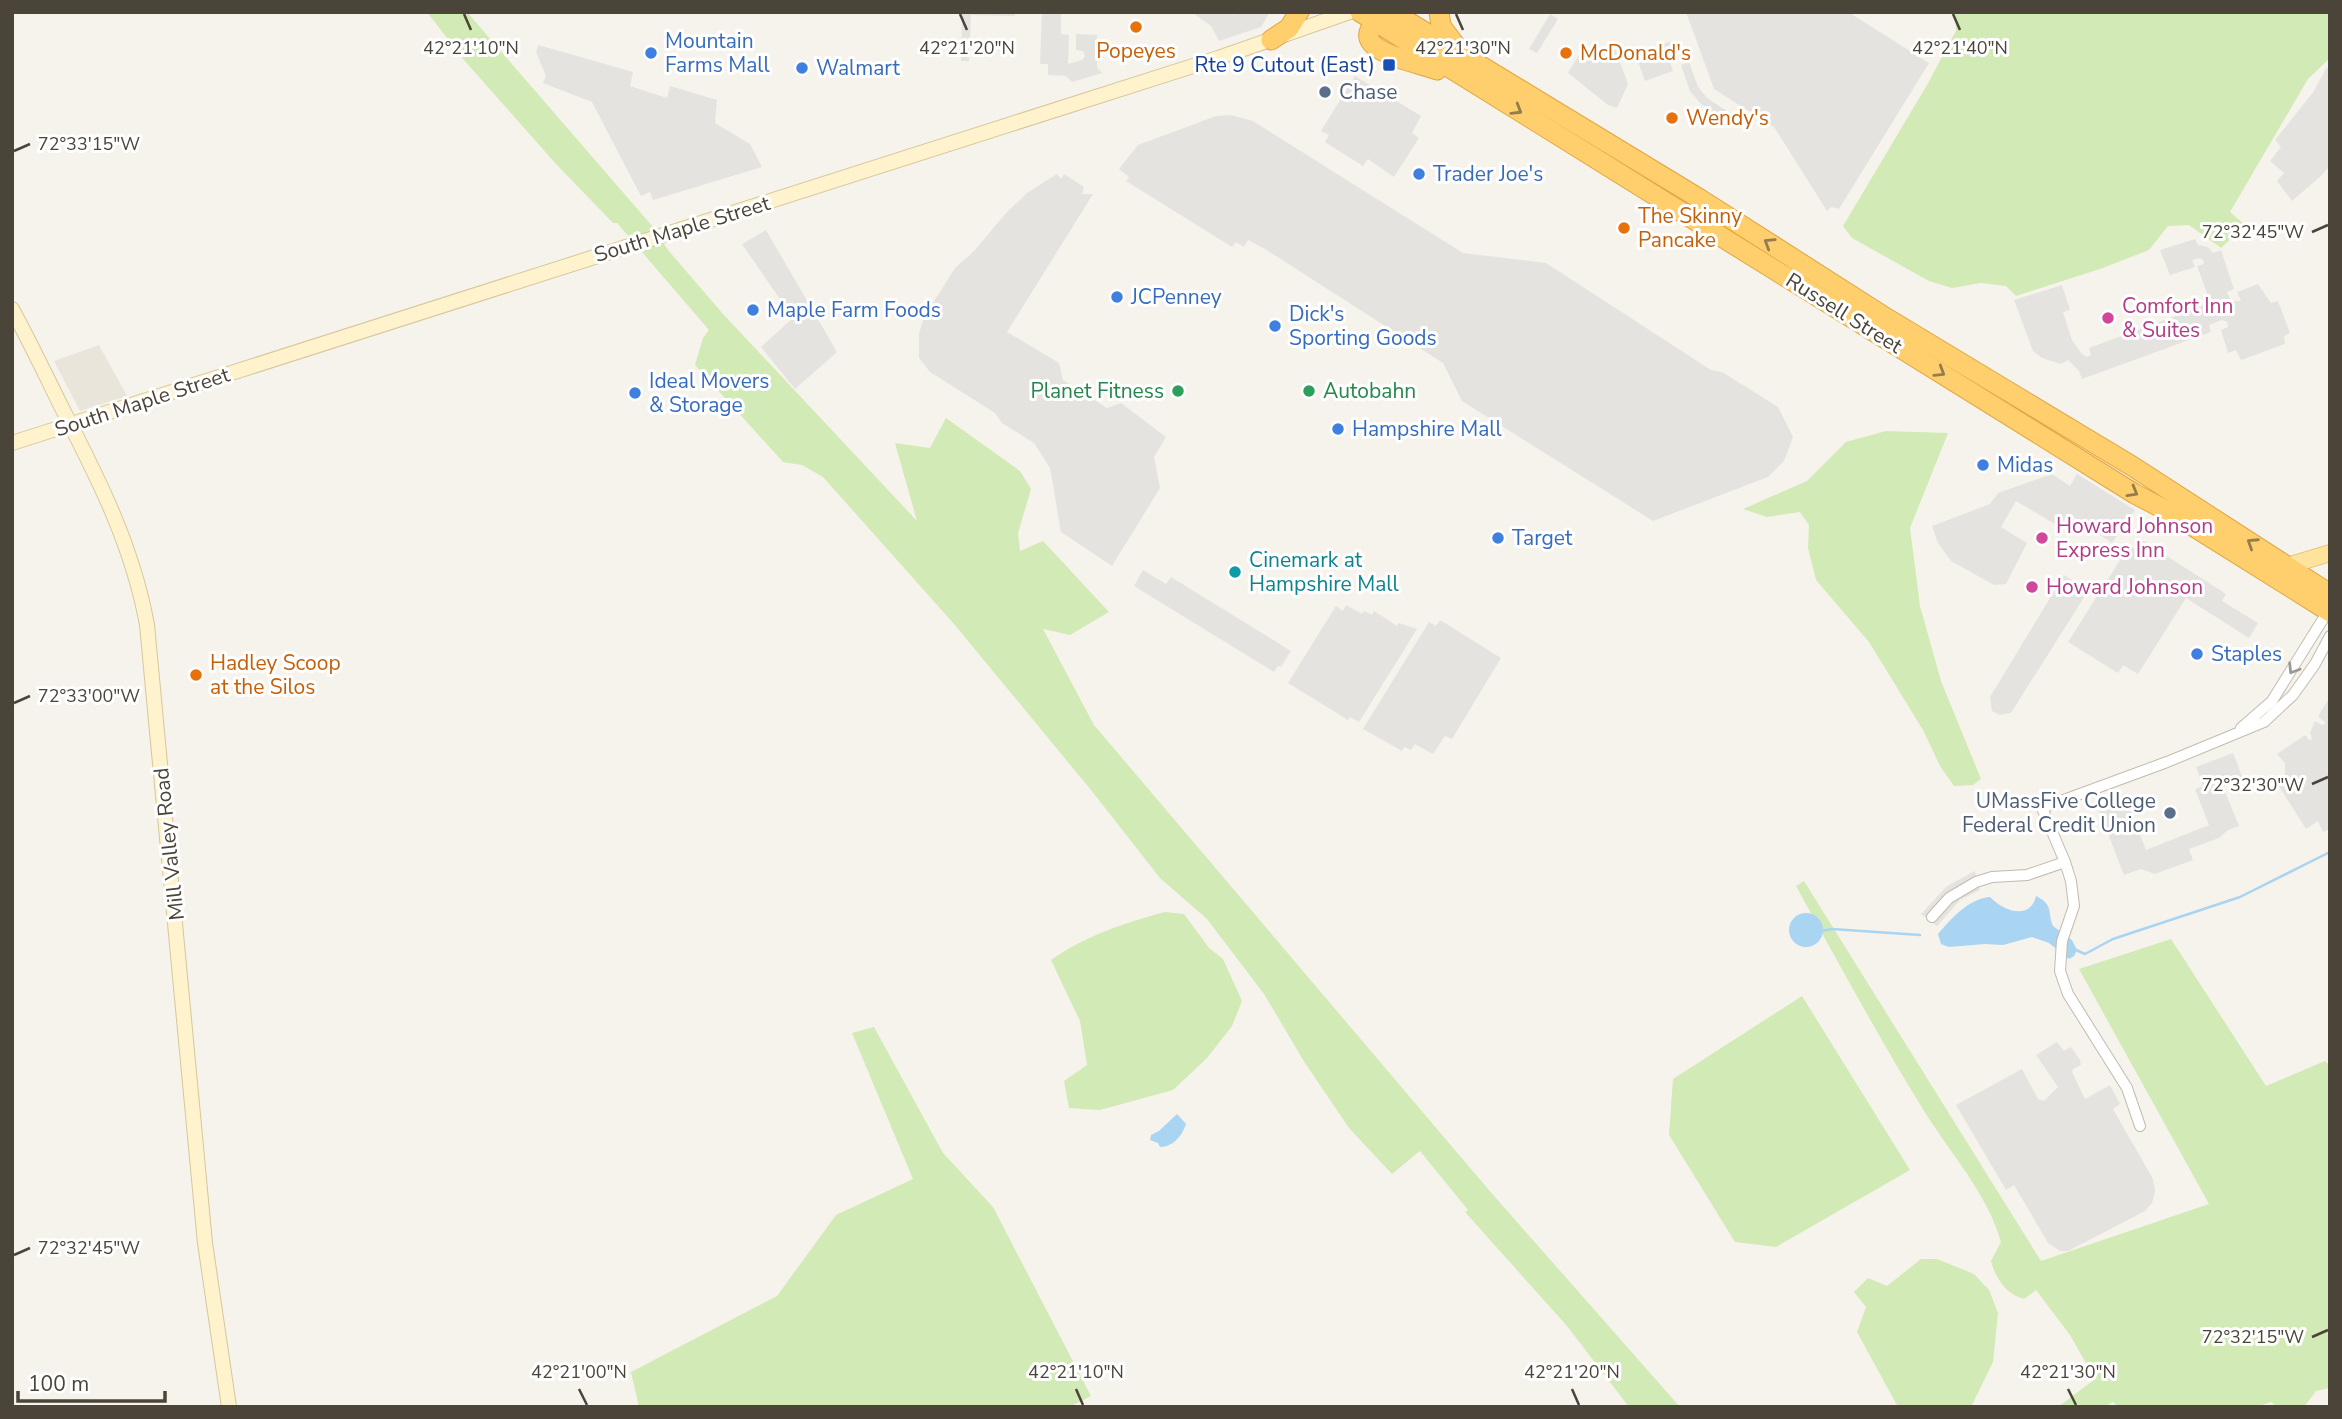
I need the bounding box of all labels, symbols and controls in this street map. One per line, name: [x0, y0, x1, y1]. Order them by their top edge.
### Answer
marker: Popeyes: [1128, 19, 1144, 35]
place label: Mountain Farms Mall: [665, 27, 771, 79]
text: 42°21'10"N: [423, 36, 519, 60]
text: 42°21'20"N: [919, 36, 1015, 60]
text: 42°21'30"N: [1415, 36, 1511, 60]
text: 42°21'40"N: [1912, 36, 2008, 60]
place label: Popeyes: [1096, 37, 1176, 65]
place label: McDonald's: [1580, 39, 1691, 67]
marker: Mountain Farms Mall: [643, 45, 659, 61]
marker: McDonald's: [1558, 45, 1574, 61]
place label: Rte 9 Cutout (East): [1194, 51, 1375, 79]
place label: Walmart: [816, 54, 900, 82]
marker: Rte 9 Cutout (East): [1381, 57, 1397, 73]
marker: Walmart: [794, 60, 810, 76]
place label: Chase: [1339, 78, 1397, 106]
marker: Chase: [1317, 84, 1333, 100]
one-way arrow: [1510, 102, 1523, 115]
place label: Wendy's: [1686, 104, 1769, 132]
marker: Wendy's: [1664, 110, 1680, 126]
text: 72°33'15"W: [38, 132, 140, 156]
place label: Trader Joe's: [1433, 160, 1543, 188]
marker: Trader Joe's: [1411, 166, 1427, 182]
street label: South Maple Street: [591, 189, 774, 269]
place label: The Skinny Pancake: [1638, 202, 1742, 254]
marker: The Skinny Pancake: [1616, 220, 1632, 236]
text: 72°32'45"W: [2202, 220, 2304, 244]
one-way arrow: [1764, 238, 1777, 251]
street label: Russell Street: [1780, 266, 1908, 360]
place label: JCPenney: [1130, 283, 1222, 311]
marker: JCPenney: [1109, 289, 1125, 305]
place label: Comfort Inn & Suites: [2122, 292, 2233, 344]
place label: Maple Farm Foods: [767, 296, 941, 324]
place label: Dick's Sporting Goods: [1289, 300, 1437, 352]
marker: Maple Farm Foods: [745, 302, 761, 318]
marker: Comfort Inn & Suites: [2100, 310, 2116, 326]
marker: Dick's Sporting Goods: [1267, 318, 1283, 334]
street label: South Maple Street: [51, 360, 234, 443]
one-way arrow: [1932, 363, 1945, 376]
place label: Ideal Movers & Storage: [649, 367, 769, 419]
place label: Planet Fitness: [1030, 377, 1164, 405]
place label: Autobahn: [1323, 377, 1416, 405]
marker: Planet Fitness: [1170, 383, 1186, 399]
marker: Autobahn: [1301, 383, 1317, 399]
marker: Ideal Movers & Storage: [627, 385, 643, 401]
place label: Hampshire Mall: [1352, 415, 1502, 443]
marker: Hampshire Mall: [1330, 421, 1346, 437]
place label: Midas: [1997, 451, 2053, 479]
marker: Midas: [1975, 457, 1991, 473]
one-way arrow: [2125, 484, 2138, 497]
place label: Howard Johnson Express Inn: [2056, 512, 2213, 564]
place label: Target: [1512, 524, 1573, 552]
marker: Target: [1490, 530, 1506, 546]
marker: Howard Johnson Express Inn: [2034, 530, 2050, 546]
one-way arrow: [2247, 539, 2260, 552]
place label: Cinemark at Hampshire Mall: [1249, 546, 1399, 598]
marker: Cinemark at Hampshire Mall: [1227, 564, 1243, 580]
place label: Howard Johnson: [2046, 573, 2203, 601]
marker: Howard Johnson: [2024, 579, 2040, 595]
place label: Staples: [2211, 640, 2282, 668]
marker: Staples: [2189, 646, 2205, 662]
place label: Hadley Scoop at the Silos: [210, 649, 341, 701]
one-way arrow: [2288, 662, 2301, 675]
marker: Hadley Scoop at the Silos: [188, 667, 204, 683]
text: 72°33'00"W: [38, 684, 140, 708]
street label: Mill Valley Road: [147, 766, 191, 922]
text: 72°32'30"W: [2202, 773, 2304, 797]
place label: UMassFive College Federal Credit Union: [1962, 787, 2156, 839]
marker: UMassFive College Federal Credit Union: [2162, 805, 2178, 821]
text: 72°32'45"W: [38, 1236, 140, 1260]
text: 72°32'15"W: [2202, 1325, 2304, 1349]
scale bar: [18, 1360, 164, 1404]
text: 42°21'00"N: [531, 1360, 627, 1384]
text: 42°21'10"N: [1028, 1360, 1124, 1384]
text: 42°21'20"N: [1524, 1360, 1620, 1384]
text: 42°21'30"N: [2020, 1360, 2116, 1384]
text: 100 m: [28, 1370, 89, 1398]

